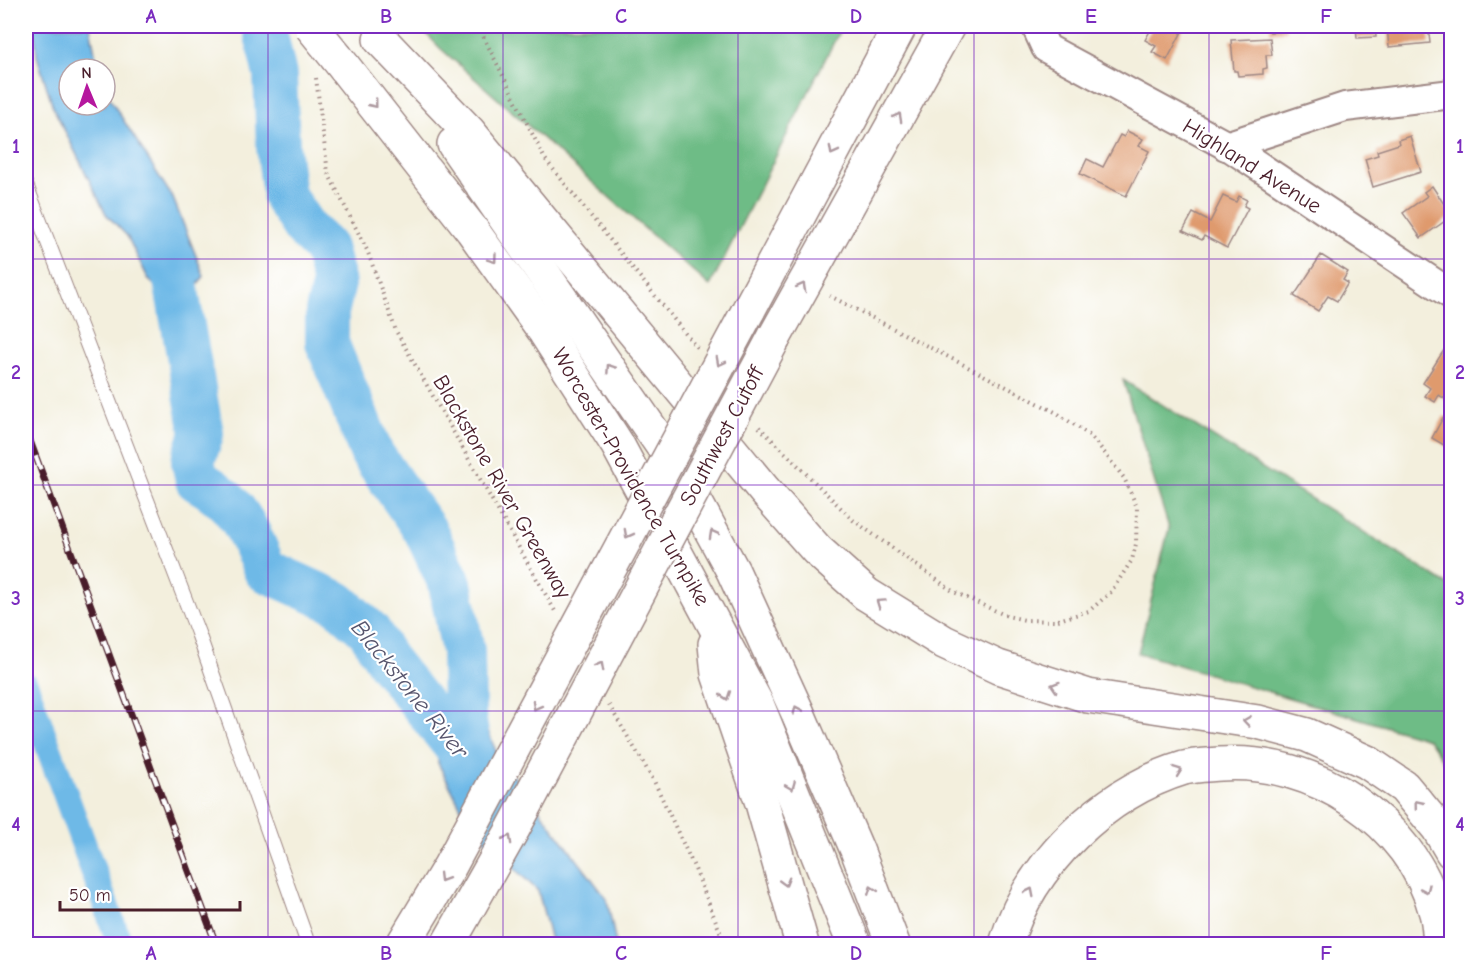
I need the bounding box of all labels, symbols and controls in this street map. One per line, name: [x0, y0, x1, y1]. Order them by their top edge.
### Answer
text: A: [145, 5, 157, 28]
text: B: [380, 5, 392, 28]
text: C: [615, 5, 627, 28]
text: D: [850, 5, 862, 28]
text: E: [1085, 5, 1097, 28]
text: F: [1320, 5, 1332, 28]
north arrow: [57, 57, 117, 117]
text: N: [81, 64, 92, 82]
one-way arrow: [367, 97, 378, 108]
one-way arrow: [890, 113, 902, 123]
street label: Highland Avenue: [1178, 113, 1326, 219]
text: 1: [12, 135, 20, 158]
text: 1: [1456, 135, 1464, 158]
one-way arrow: [829, 145, 840, 156]
one-way arrow: [486, 252, 497, 263]
one-way arrow: [795, 283, 807, 293]
street label: Worcester-Providence Turnpike: [546, 343, 716, 611]
one-way arrow: [716, 356, 727, 366]
street label: Southwest Cutoff: [674, 360, 770, 510]
text: 2: [11, 361, 21, 384]
text: 2: [1455, 361, 1465, 384]
one-way arrow: [607, 364, 618, 375]
street label: Blackstone River Greenway: [427, 370, 577, 604]
one-way arrow: [624, 528, 635, 538]
one-way arrow: [709, 530, 720, 540]
text: 3: [11, 587, 21, 610]
text: 3: [1455, 587, 1465, 610]
one-way arrow: [875, 599, 886, 610]
water label: Blackstone River: [346, 614, 475, 765]
one-way arrow: [593, 662, 604, 673]
one-way arrow: [1050, 681, 1061, 693]
one-way arrow: [718, 691, 731, 701]
one-way arrow: [532, 700, 543, 710]
one-way arrow: [792, 705, 804, 716]
one-way arrow: [1242, 715, 1251, 727]
one-way arrow: [1172, 765, 1183, 778]
one-way arrow: [784, 779, 796, 790]
one-way arrow: [1415, 800, 1426, 811]
text: 4: [11, 813, 21, 836]
text: 4: [1455, 813, 1465, 836]
one-way arrow: [501, 834, 512, 845]
one-way arrow: [439, 872, 451, 882]
scale bar: [60, 874, 240, 912]
one-way arrow: [777, 877, 790, 887]
one-way arrow: [1418, 882, 1430, 893]
text: 50 m: [69, 885, 111, 906]
one-way arrow: [867, 885, 880, 896]
one-way arrow: [1023, 887, 1034, 898]
text: A: [145, 942, 157, 965]
text: B: [380, 942, 392, 965]
text: C: [615, 942, 627, 965]
text: D: [850, 942, 862, 965]
text: E: [1085, 942, 1097, 965]
text: F: [1320, 942, 1332, 965]

